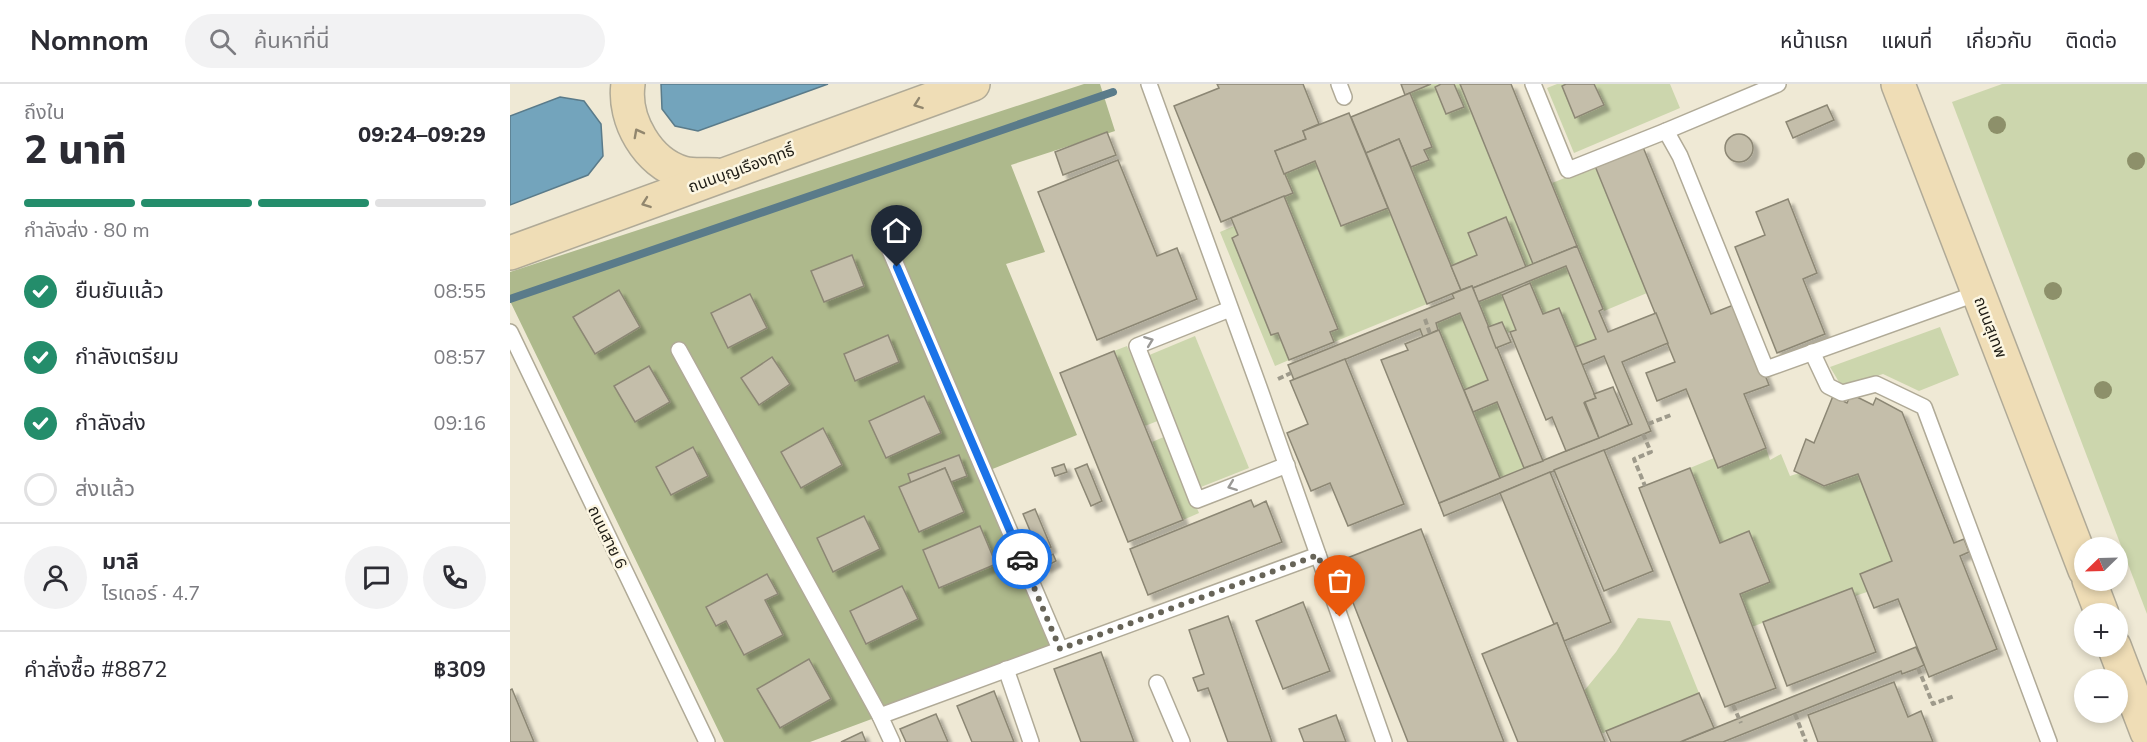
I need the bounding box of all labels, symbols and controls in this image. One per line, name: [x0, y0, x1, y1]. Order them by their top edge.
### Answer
search box: [185, 14, 605, 68]
text: Nomnom: [30, 22, 149, 60]
icon: search: [206, 25, 239, 58]
text: ค้นหาที่นี่: [254, 26, 329, 56]
text: หน้าแรก: [1780, 27, 1848, 55]
text: แผนที่: [1881, 27, 1932, 55]
text: เกี่ยวกับ: [1965, 27, 2032, 55]
text: ติดต่อ: [2065, 27, 2117, 55]
one-way arrow: [914, 96, 924, 109]
text: ถึงใน: [24, 99, 65, 126]
text: 09:24–09:29: [358, 120, 486, 150]
text: 2 นาที: [24, 124, 127, 177]
one-way arrow: [634, 128, 645, 139]
street label: ถนนบุญเรืองฤทธิ์: [685, 139, 798, 198]
one-way arrow: [642, 195, 652, 208]
pin: [871, 205, 922, 267]
icon: home: [880, 214, 913, 247]
text: กำลังส่ง · 80 m: [24, 217, 150, 244]
icon: check: [24, 275, 57, 308]
text: ยืนยันแล้ว: [75, 276, 164, 306]
text: 08:55: [433, 278, 486, 305]
street label: ถนนสุเทพ: [1968, 294, 2012, 361]
one-way arrow: [1143, 336, 1154, 348]
icon: check: [24, 341, 57, 374]
text: กำลังเตรียม: [75, 342, 179, 372]
text: 08:57: [433, 344, 486, 371]
icon: check: [24, 407, 57, 440]
text: กำลังส่ง: [75, 408, 146, 438]
text: 09:16: [433, 410, 486, 437]
text: ส่งแล้ว: [75, 474, 135, 504]
one-way arrow: [1227, 479, 1238, 491]
street label: ถนนสาย 6: [582, 502, 632, 573]
courier: [992, 529, 1052, 589]
north arrow: [2074, 537, 2128, 591]
map controls: [2074, 537, 2128, 723]
icon: car: [1006, 543, 1039, 576]
button: person: [24, 546, 87, 609]
button: chat: [345, 546, 408, 609]
button: phone: [423, 546, 486, 609]
text: มาลี: [102, 547, 139, 577]
pin: [1314, 555, 1365, 617]
icon: bag: [1323, 564, 1356, 597]
text: ไรเดอร์ · 4.7: [102, 580, 200, 607]
button: +: [2074, 603, 2128, 657]
text: คำสั่งซื้อ #8872: [24, 655, 167, 685]
text: ฿309: [434, 655, 486, 685]
button: −: [2074, 669, 2128, 723]

